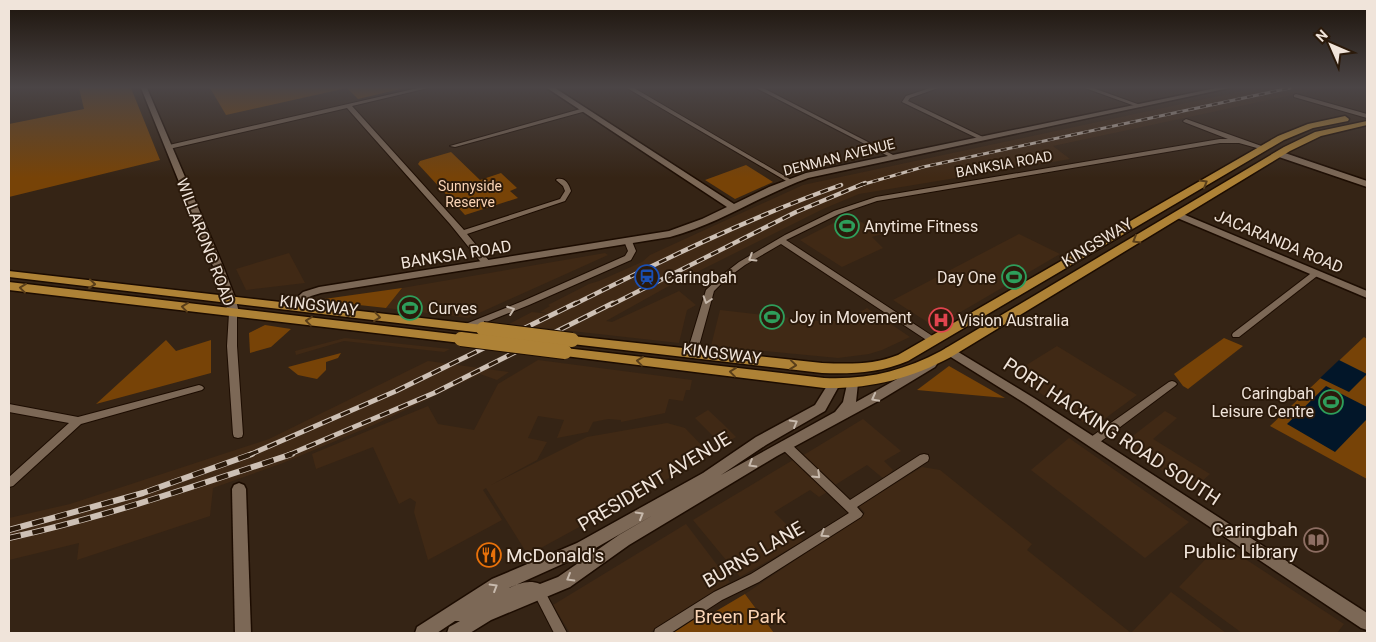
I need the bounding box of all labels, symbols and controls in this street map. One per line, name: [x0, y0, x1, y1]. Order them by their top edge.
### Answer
north arrow: [1306, 20, 1356, 70]
text: N: [1313, 27, 1331, 45]
street label: DENMAN AVENUE: [782, 135, 897, 179]
street label: BANKSIA ROAD: [954, 148, 1054, 180]
street label: WILLARONG ROAD: [172, 176, 239, 309]
park label: Sunnyside Reserve: [438, 178, 502, 210]
one-way arrow: [1198, 180, 1207, 190]
street label: JACARANDA ROAD: [1212, 206, 1346, 277]
sports icon: Anytime Fitness: [834, 213, 860, 239]
street label: KINGSWAY: [1058, 214, 1137, 271]
place label: Anytime Fitness: [864, 217, 978, 236]
one-way arrow: [1133, 233, 1142, 243]
street label: BANKSIA ROAD: [399, 236, 513, 273]
one-way arrow: [748, 252, 757, 262]
station icon: Caringbah: [634, 264, 660, 290]
sports icon: Day One: [1001, 264, 1027, 290]
place label: Caringbah: [664, 268, 737, 287]
place label: Day One: [937, 268, 996, 287]
one-way arrow: [88, 278, 96, 289]
one-way arrow: [19, 283, 27, 294]
street label: KINGSWAY: [278, 291, 360, 320]
sports icon: Curves: [397, 295, 423, 321]
one-way arrow: [703, 295, 713, 303]
place label: Curves: [428, 299, 477, 318]
one-way arrow: [180, 302, 188, 313]
sports icon: Joy in Movement: [759, 304, 785, 330]
one-way arrow: [506, 305, 515, 316]
hospital icon: Vision Australia: [928, 307, 954, 333]
place label: Joy in Movement: [790, 308, 912, 327]
one-way arrow: [372, 311, 381, 321]
place label: Vision Australia: [958, 311, 1069, 330]
one-way arrow: [304, 316, 312, 327]
street label: KINGSWAY: [681, 339, 763, 368]
street label: PORT HACKING ROAD SOUTH: [999, 353, 1225, 510]
one-way arrow: [636, 356, 644, 367]
one-way arrow: [789, 359, 797, 370]
one-way arrow: [729, 367, 737, 378]
place label: Caringbah Leisure Centre: [1211, 384, 1314, 421]
sports icon: Caringbah Leisure Centre: [1318, 389, 1344, 415]
one-way arrow: [871, 392, 880, 402]
one-way arrow: [788, 419, 797, 429]
street label: PRESIDENT AVENUE: [574, 427, 735, 536]
one-way arrow: [749, 458, 758, 468]
one-way arrow: [811, 469, 820, 478]
one-way arrow: [634, 512, 643, 522]
street label: BURNS LANE: [699, 516, 808, 593]
place label: Caringbah Public Library: [1183, 518, 1298, 563]
library icon: Caringbah Public Library: [1303, 527, 1329, 553]
one-way arrow: [820, 528, 829, 538]
restaurant icon: McDonald's: [476, 542, 502, 568]
place label: McDonald's: [506, 544, 604, 567]
one-way arrow: [566, 571, 575, 581]
one-way arrow: [489, 583, 498, 593]
park label: Breen Park: [694, 605, 786, 628]

